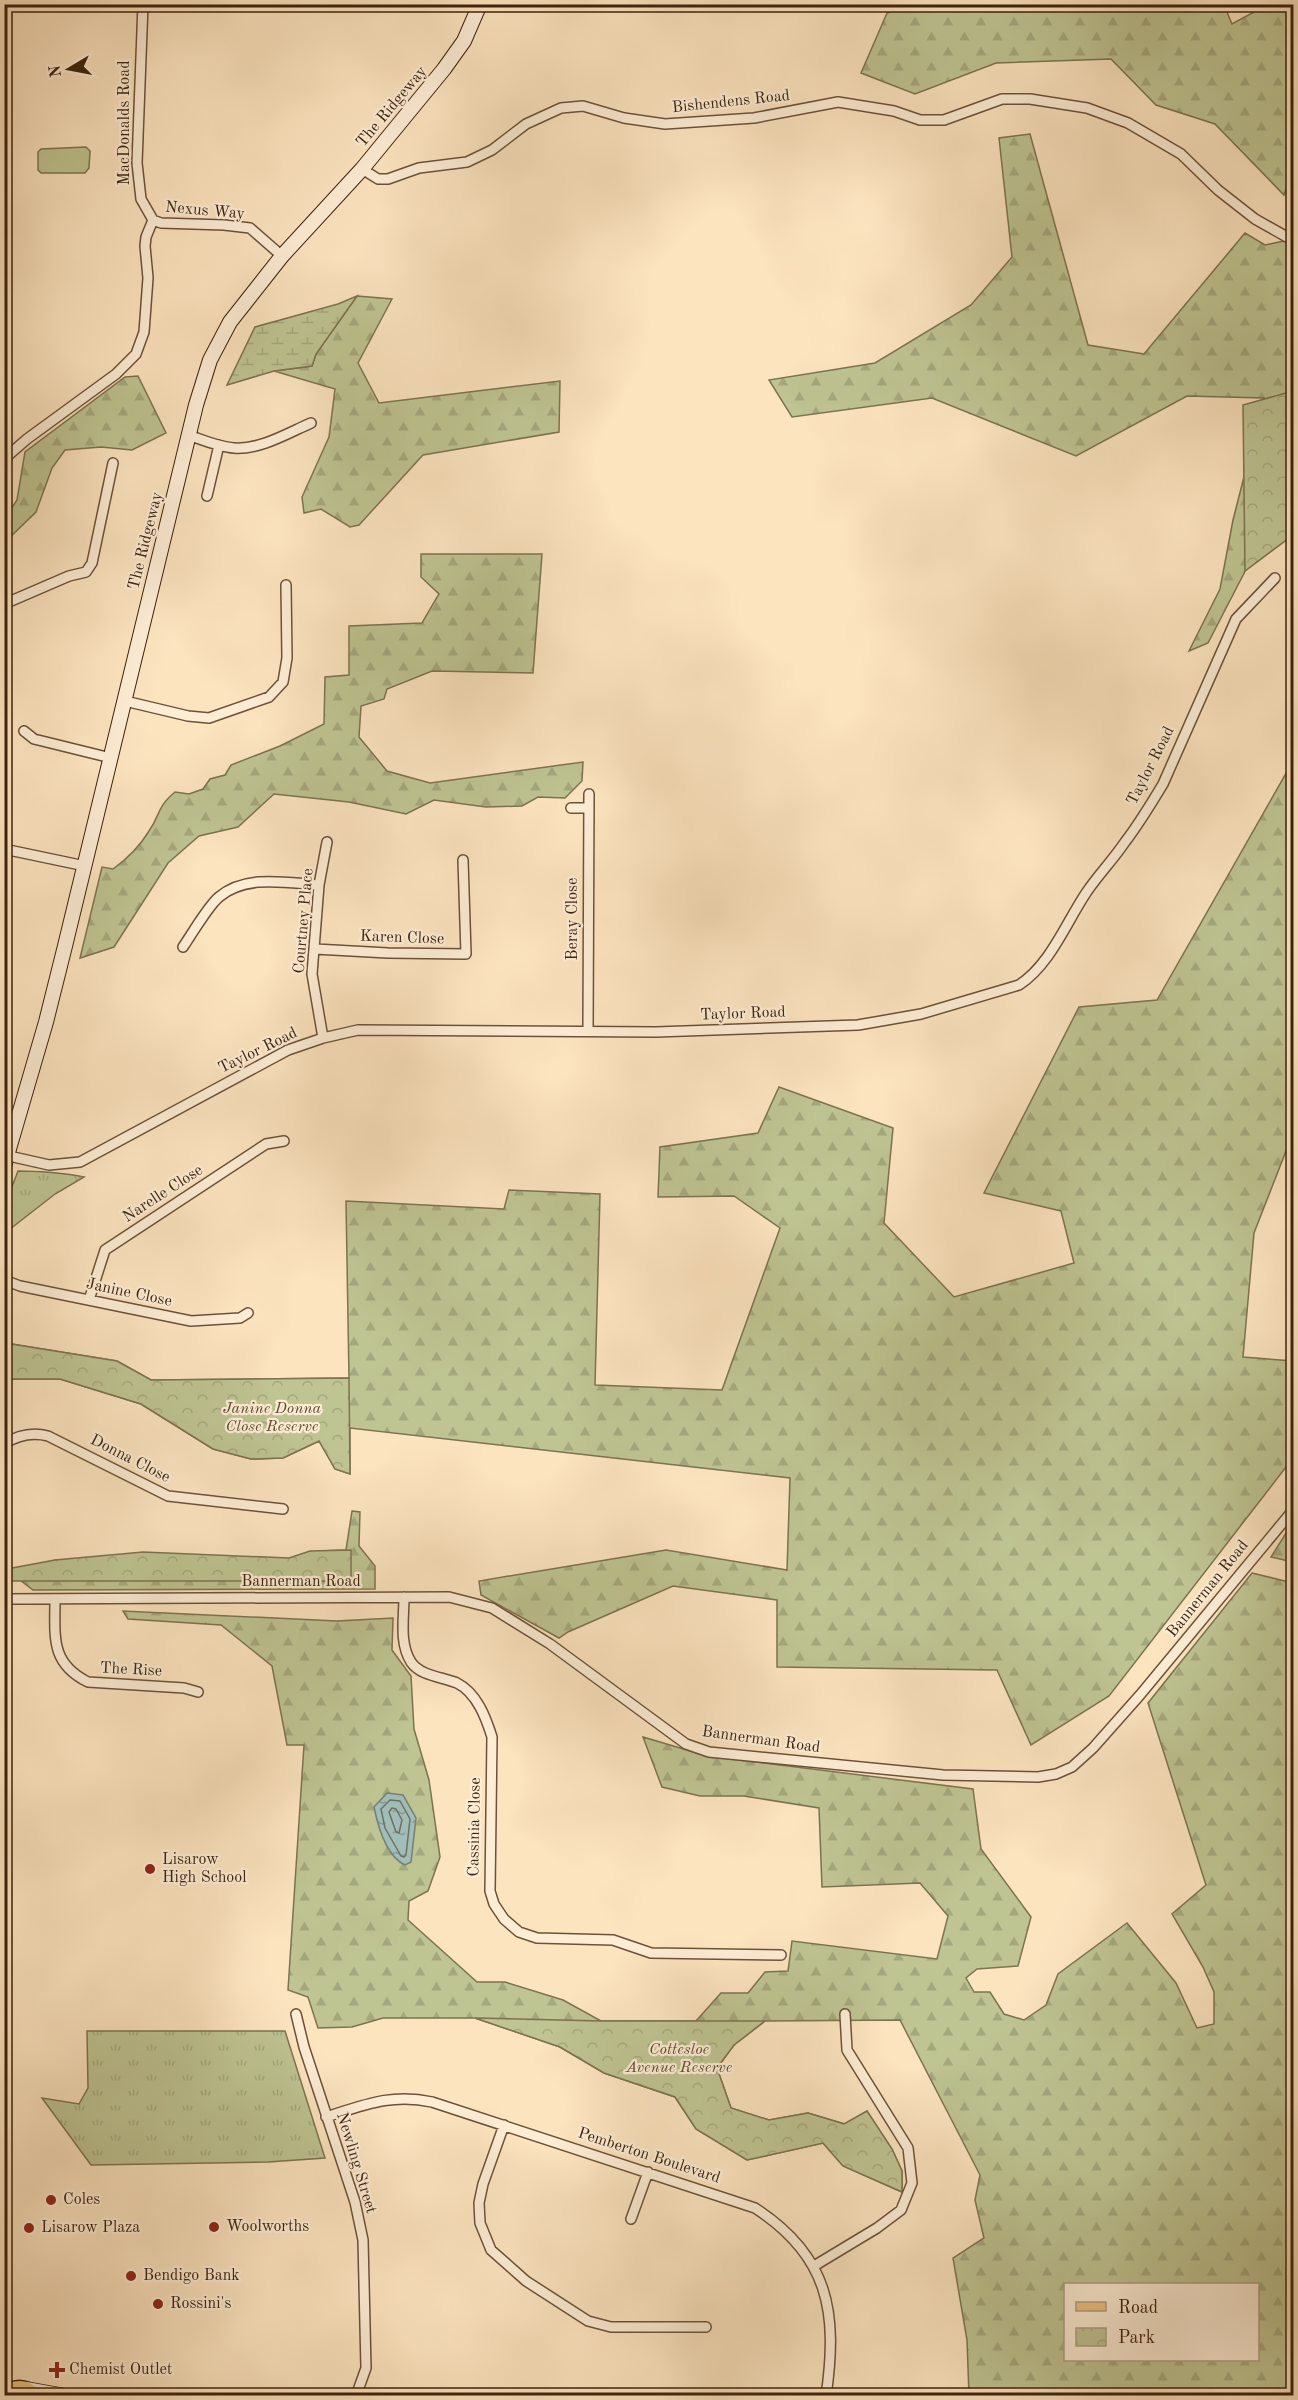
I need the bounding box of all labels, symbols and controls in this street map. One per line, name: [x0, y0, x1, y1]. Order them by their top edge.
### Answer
north arrow: [39, 39, 99, 99]
street label: MacDonalds Road: [117, 61, 133, 186]
text: N: [47, 63, 65, 79]
street label: The Ridgeway: [354, 63, 431, 150]
street label: Bishendens Road: [671, 88, 791, 116]
street label: Nexus Way: [165, 200, 246, 222]
street label: The Ridgeway: [126, 490, 166, 592]
street label: Taylor Road: [1124, 724, 1178, 808]
street label: Courtney Place: [291, 868, 317, 974]
street label: Beray Close: [565, 878, 581, 960]
street label: Karen Close: [360, 929, 444, 947]
street label: Taylor Road: [700, 1005, 786, 1023]
street label: Taylor Road: [216, 1025, 300, 1077]
street label: Narelle Close: [120, 1162, 206, 1226]
street label: Janine Close: [85, 1276, 173, 1310]
park label: Janine Donna Close Reserve: [223, 1401, 322, 1435]
street label: Donna Close: [87, 1432, 173, 1486]
street label: Bannerman Road: [1164, 1538, 1252, 1640]
street label: Bannerman Road: [241, 1574, 361, 1590]
street label: The Rise: [100, 1660, 162, 1680]
street label: Bannerman Road: [701, 1724, 821, 1756]
street label: Cassinia Close: [466, 1777, 484, 1877]
place label: Lisarow High School: [162, 1852, 247, 1886]
marker: Lisarow High School: [143, 1862, 157, 1876]
park label: Cottesloe Avenue Reserve: [625, 2042, 733, 2076]
street label: Newling Street: [333, 2110, 379, 2216]
street label: Pemberton Boulevard: [576, 2125, 722, 2187]
place label: Coles: [63, 2192, 100, 2208]
marker: Coles: [44, 2193, 58, 2207]
place label: Woolworths: [226, 2219, 309, 2235]
place label: Lisarow Plaza: [41, 2220, 140, 2236]
marker: Woolworths: [207, 2220, 221, 2234]
marker: Lisarow Plaza: [22, 2221, 36, 2235]
place label: Bendigo Bank: [143, 2268, 240, 2284]
marker: Bendigo Bank: [124, 2269, 138, 2283]
legend: [1064, 2283, 1259, 2361]
place label: Rossini's: [170, 2296, 231, 2312]
marker: Rossini's: [151, 2297, 165, 2311]
text: Road: [1118, 2299, 1158, 2317]
text: Park: [1118, 2329, 1155, 2347]
place label: Chemist Outlet: [69, 2362, 173, 2378]
marker: Chemist Outlet: [50, 2363, 64, 2377]

